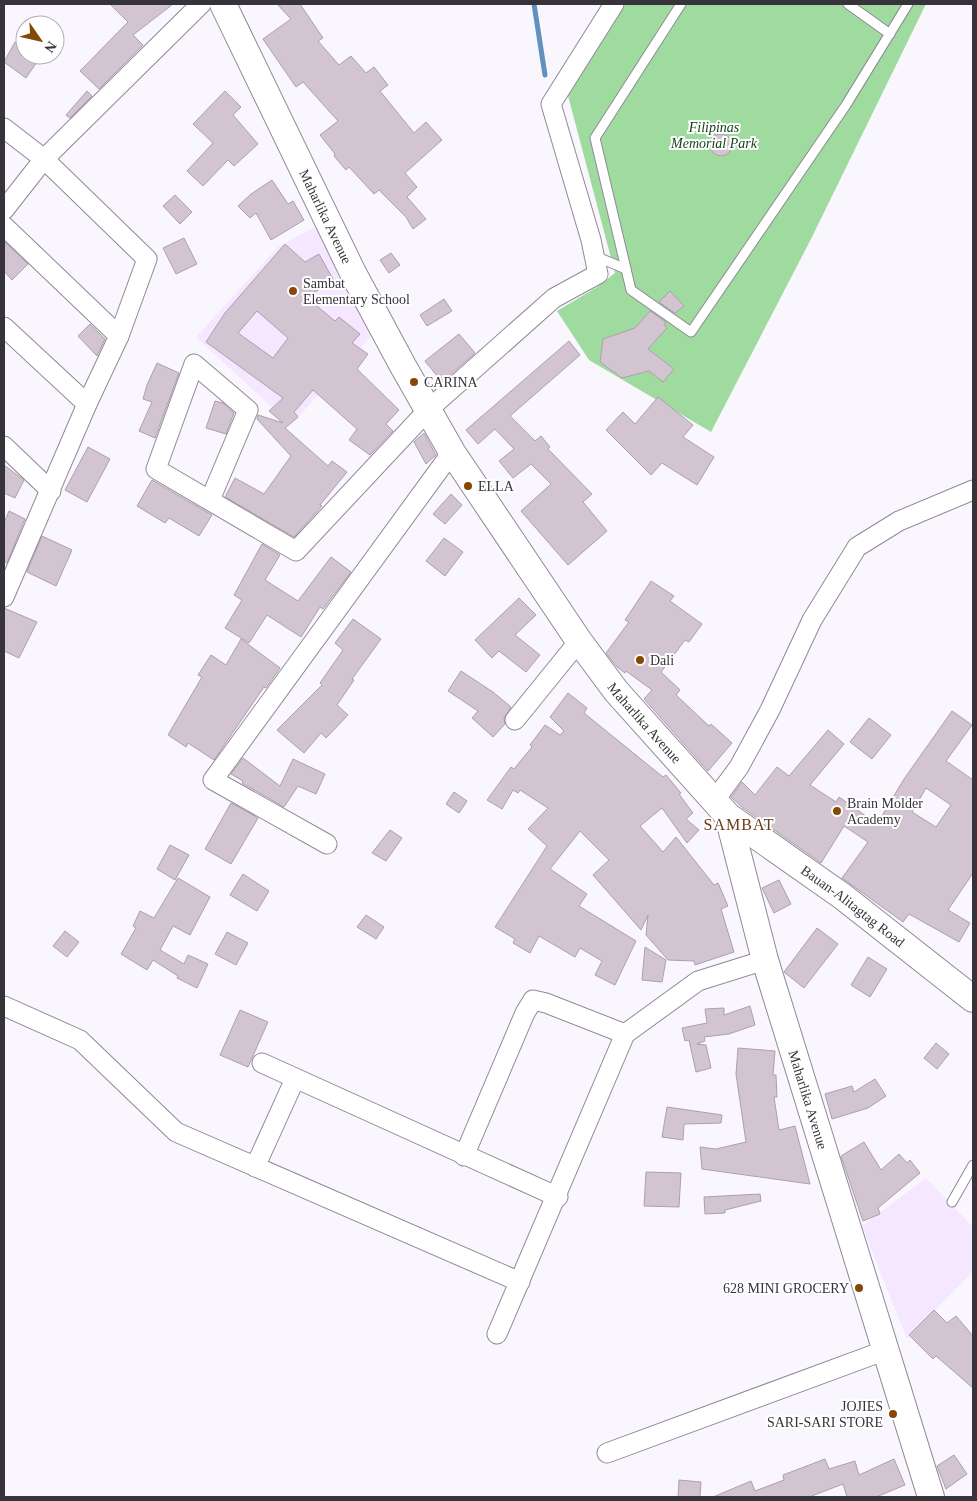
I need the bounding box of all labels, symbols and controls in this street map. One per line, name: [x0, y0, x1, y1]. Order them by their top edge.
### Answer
north arrow: [15, 15, 65, 65]
text: N: [41, 39, 59, 55]
park label: Filipinas Memorial Park: [670, 120, 758, 151]
street label: Maharlika Avenue: [296, 167, 354, 266]
place label: Sambat Elementary School: [303, 276, 410, 307]
marker: Sambat Elementary School: [287, 285, 299, 297]
place label: CARINA: [424, 375, 479, 390]
marker: CARINA: [408, 376, 420, 388]
place label: ELLA: [478, 479, 515, 494]
marker: ELLA: [462, 480, 474, 492]
place label: Dali: [650, 653, 674, 668]
marker: Dali: [634, 654, 646, 666]
street label: Maharlika Avenue: [604, 680, 684, 766]
place label: Brain Molder Academy: [847, 796, 923, 827]
marker: Brain Molder Academy: [831, 805, 843, 817]
district label: SAMBAT: [704, 816, 774, 833]
street label: Bauan-Alitagtag Road: [798, 863, 907, 950]
street label: Maharlika Avenue: [785, 1049, 830, 1151]
place label: 628 MINI GROCERY: [723, 1281, 849, 1296]
marker: 628 MINI GROCERY: [853, 1282, 865, 1294]
place label: JOJIES SARI-SARI STORE: [767, 1399, 883, 1430]
marker: JOJIES SARI-SARI STORE: [887, 1408, 899, 1420]

